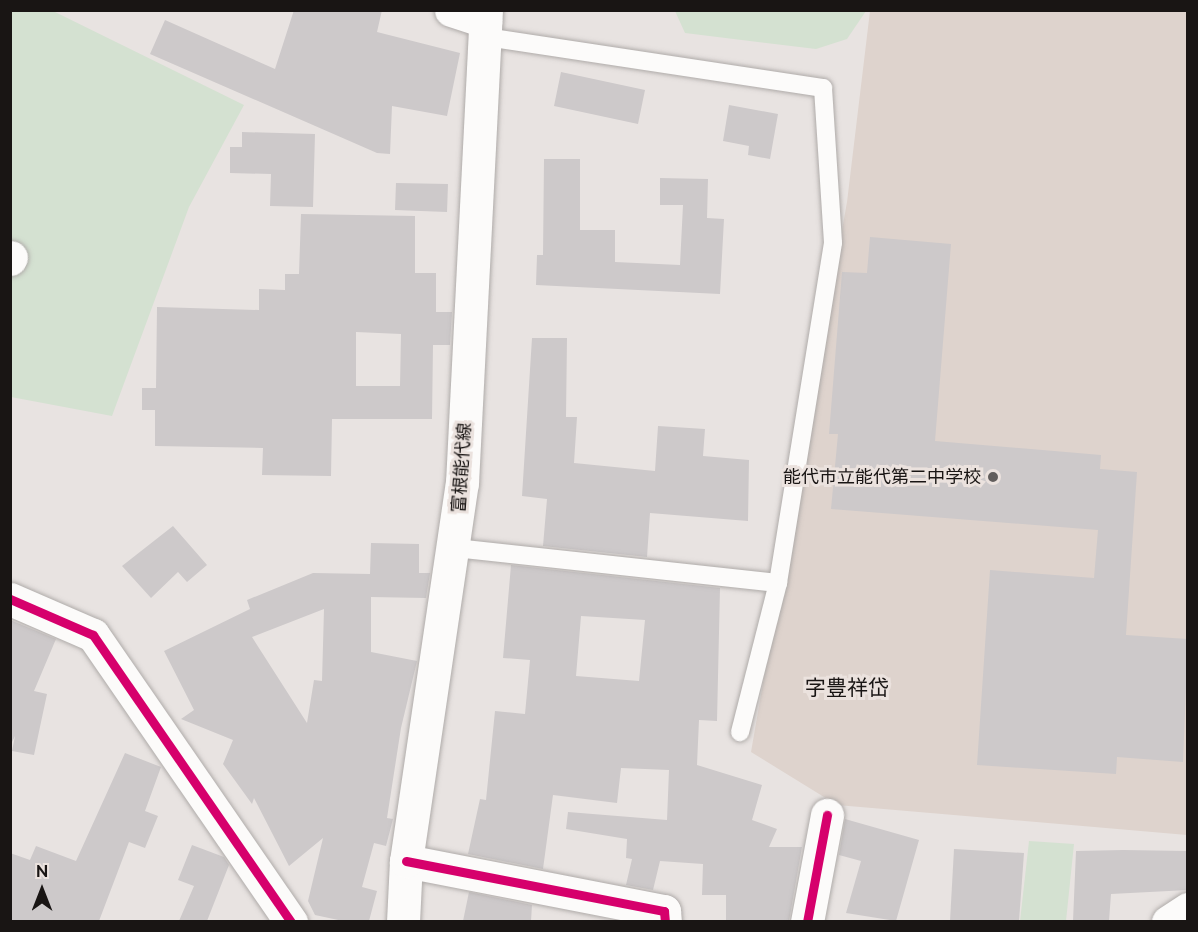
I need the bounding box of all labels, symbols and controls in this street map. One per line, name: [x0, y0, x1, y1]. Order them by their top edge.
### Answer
street label: 富根能代線: [448, 422, 476, 514]
place label: 能代市立能代第二中学校: [783, 466, 981, 488]
marker: 能代市立能代第二中学校: [986, 470, 1000, 484]
district label: 字豊祥岱: [805, 675, 889, 701]
north arrow: [12, 860, 72, 920]
text: N: [36, 862, 48, 881]

